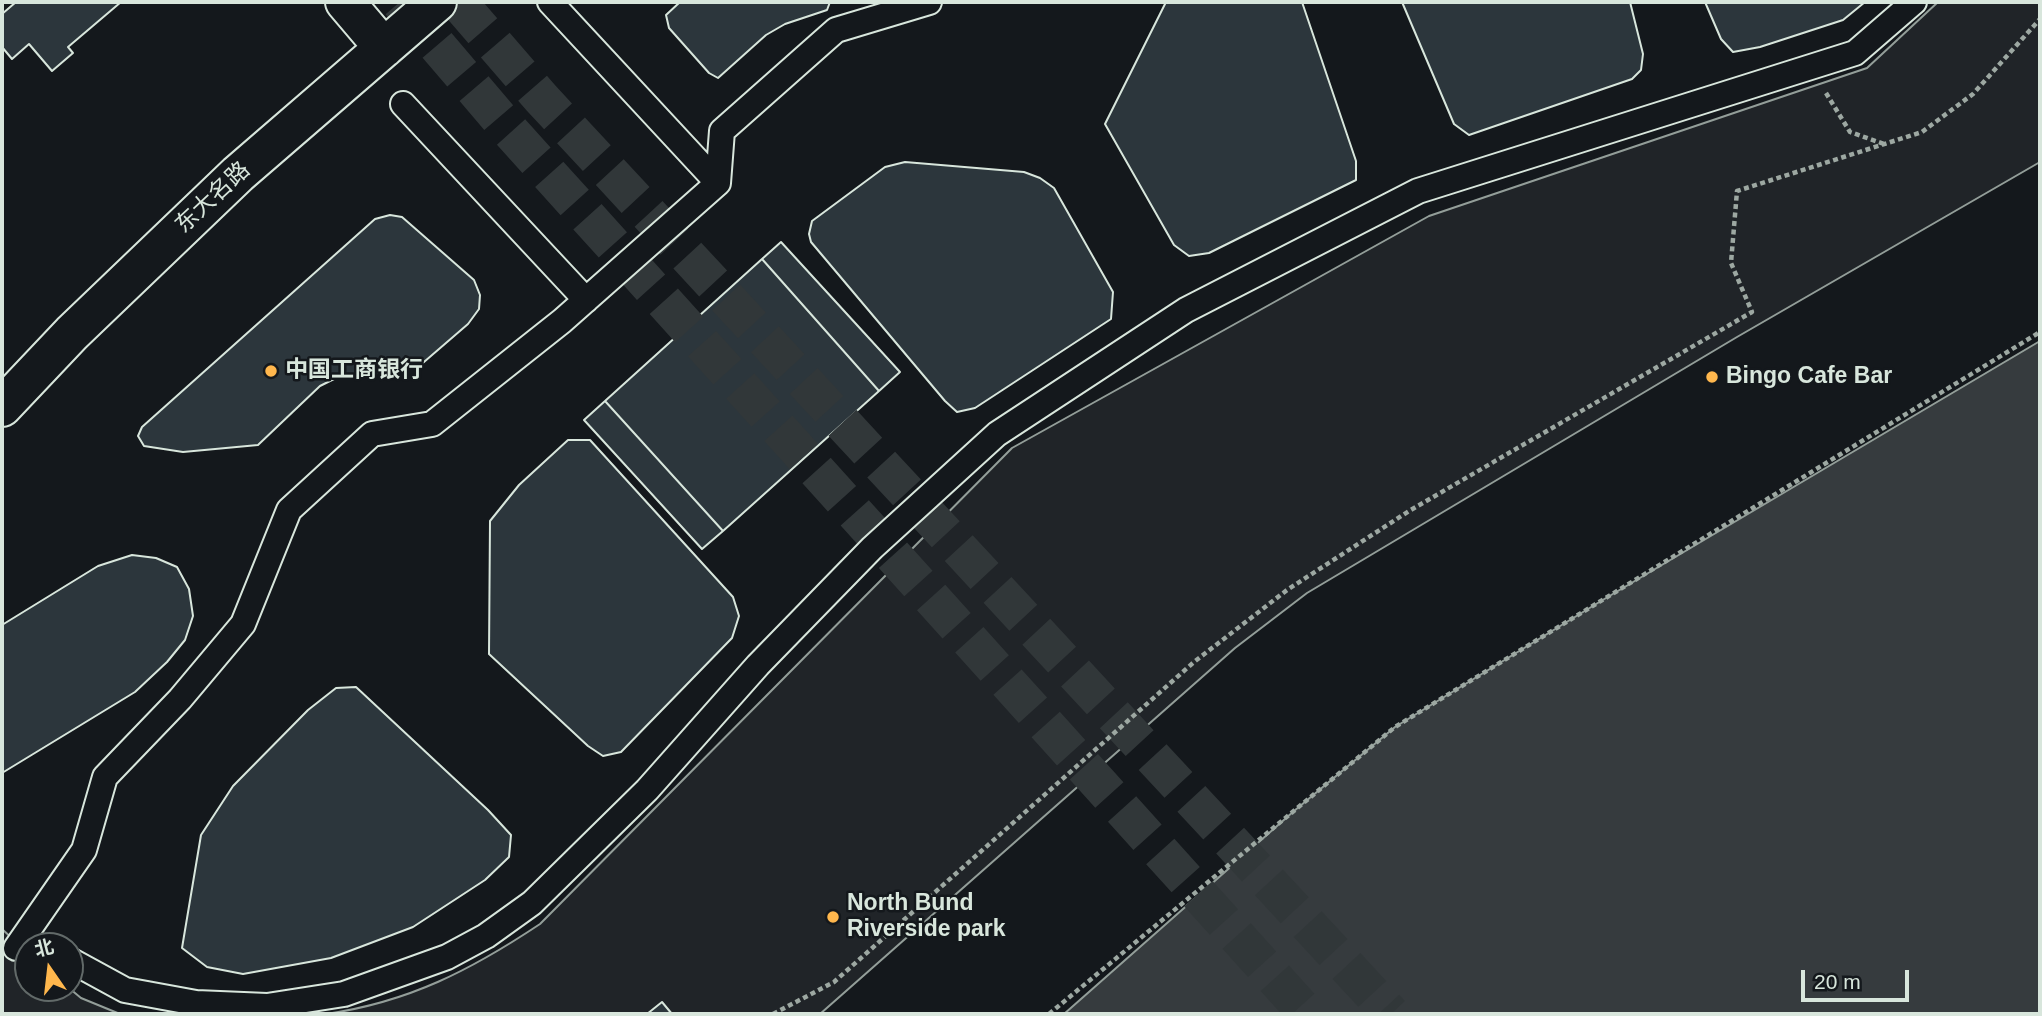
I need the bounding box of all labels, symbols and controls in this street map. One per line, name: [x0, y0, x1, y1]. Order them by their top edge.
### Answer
street label: 东大名路: [170, 157, 256, 239]
place label: 中国工商银行: [285, 357, 423, 385]
marker: 中国工商银行: [263, 363, 279, 379]
place label: Bingo Cafe Bar: [1726, 363, 1892, 391]
marker: Bingo Cafe Bar: [1704, 369, 1720, 385]
place label: North Bund Riverside park: [847, 890, 1006, 944]
marker: North Bund Riverside park: [825, 909, 841, 925]
north arrow: [14, 932, 84, 1002]
text: 北: [33, 936, 56, 961]
scale bar: [1804, 956, 1912, 1000]
text: 20 m: [1814, 970, 1861, 993]

